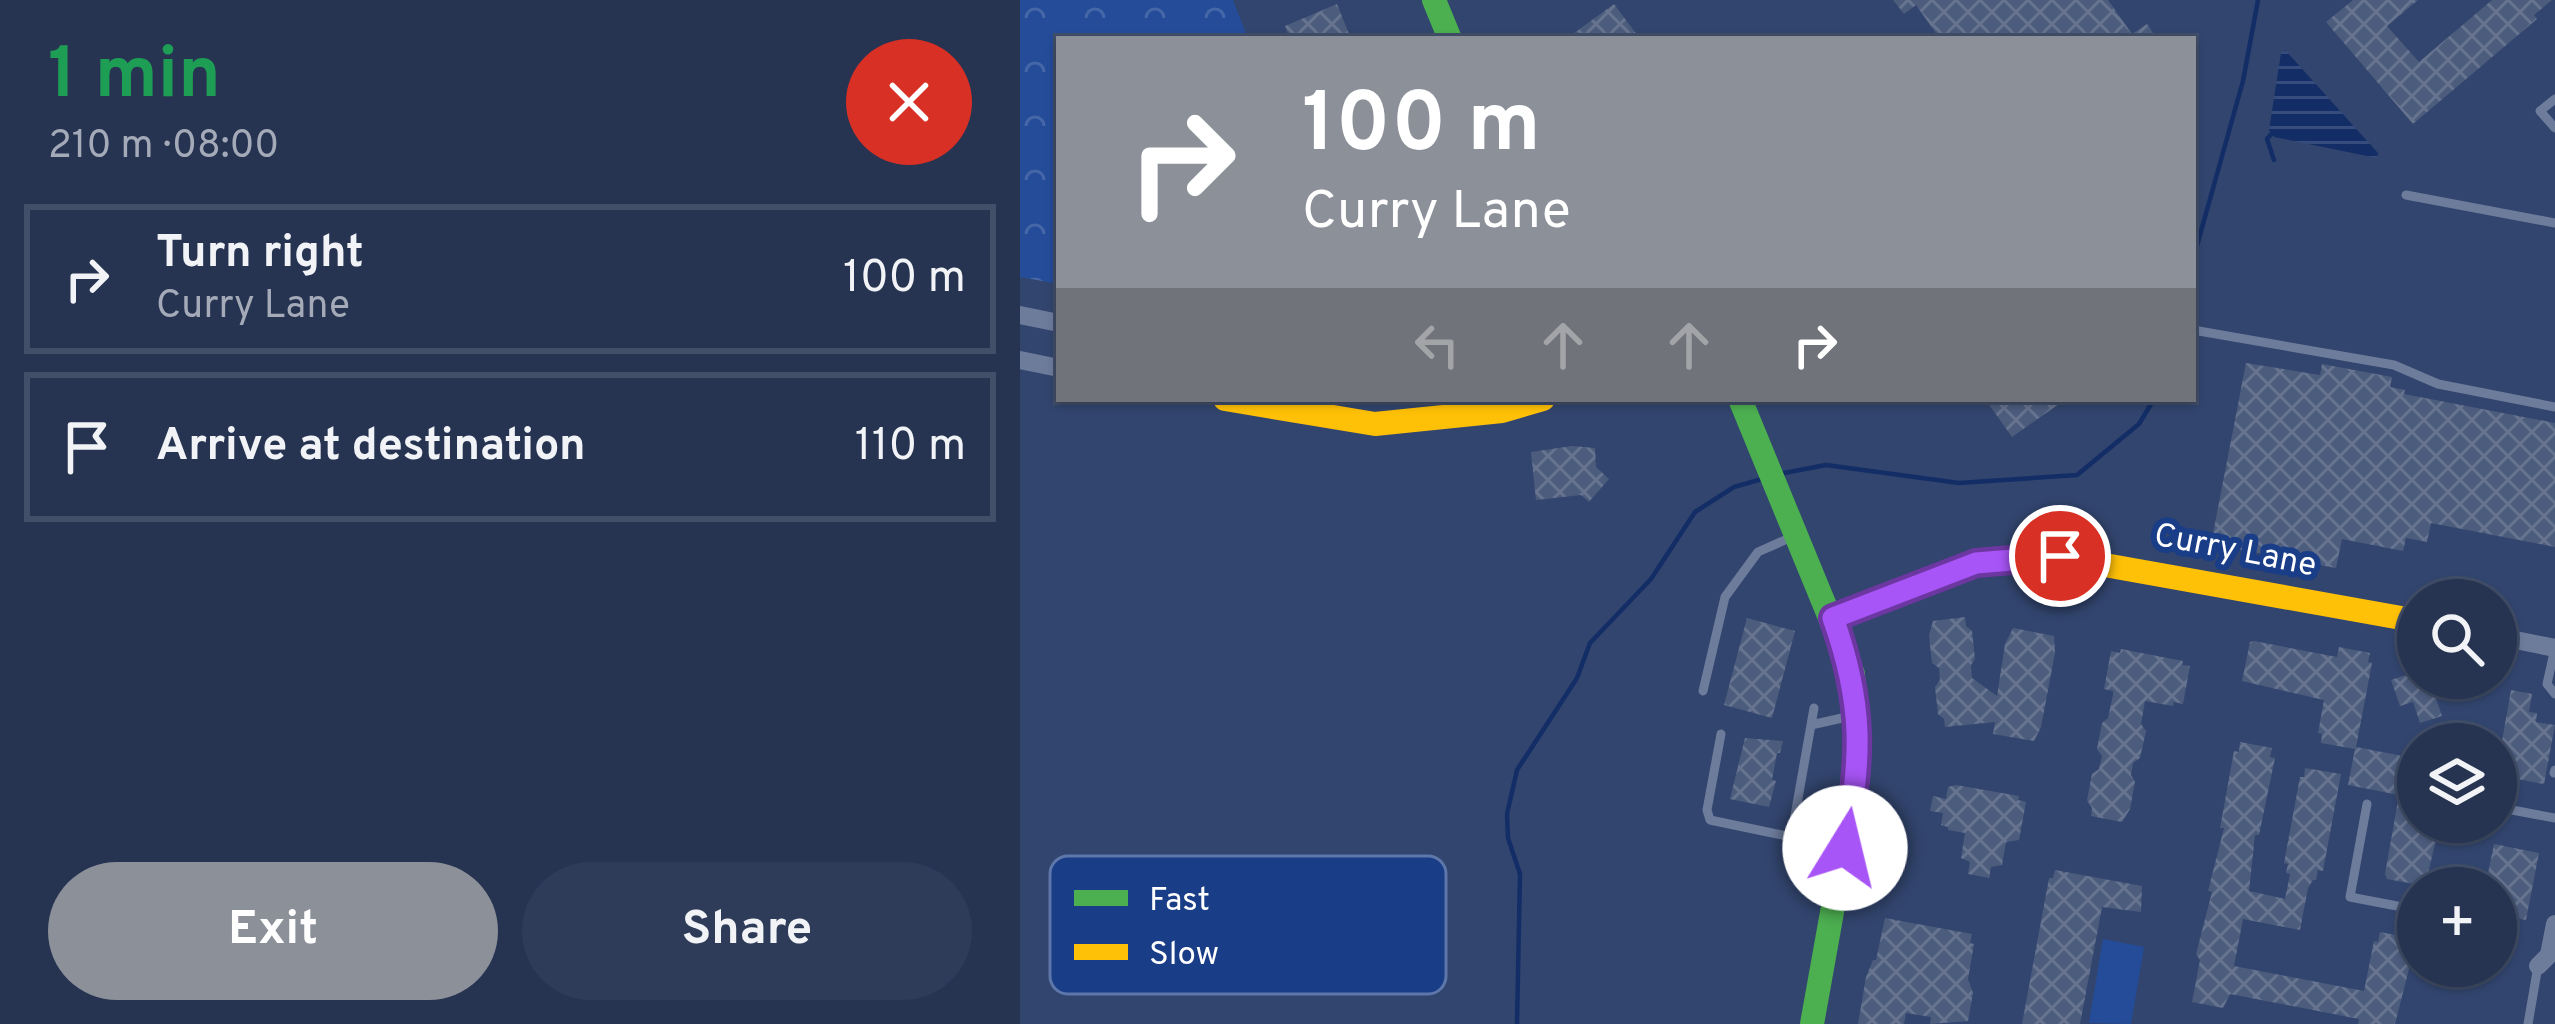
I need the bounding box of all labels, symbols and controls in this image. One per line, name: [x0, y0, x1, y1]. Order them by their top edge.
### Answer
text: 1 min: [48, 32, 221, 124]
button: close: [846, 39, 972, 165]
text: 100 m: [1302, 75, 1541, 181]
icon: right: [1104, 84, 1260, 240]
text: 210 m · 08:00: [48, 123, 279, 172]
text: Curry Lane: [1302, 179, 1571, 248]
text: Turn right: [156, 226, 364, 283]
icon: right: [54, 246, 120, 312]
text: 100 m: [843, 251, 966, 308]
text: Curry Lane: [156, 283, 350, 332]
icon: left: [1404, 312, 1470, 378]
icon: ahead: [1530, 312, 1596, 378]
icon: ahead: [1656, 312, 1722, 378]
icon: right: [1782, 312, 1848, 378]
icon: arrive: [54, 414, 120, 480]
text: Arrive at destination: [156, 419, 586, 476]
text: 110 m: [855, 419, 966, 476]
pin: [2009, 505, 2111, 607]
street label: Curry Lane: [2150, 516, 2320, 588]
icon: arrive: [2027, 523, 2093, 589]
map controls: [2397, 579, 2517, 987]
button: search: [2397, 579, 2517, 699]
button: layers: [2397, 723, 2517, 843]
position arrow: [1782, 785, 1908, 911]
legend: [1050, 856, 1446, 994]
button: Exit: [48, 862, 498, 1000]
button: Share: [522, 862, 972, 1000]
button: +: [2397, 867, 2517, 987]
text: Fast: [1149, 881, 1210, 923]
text: Slow: [1149, 935, 1219, 977]

